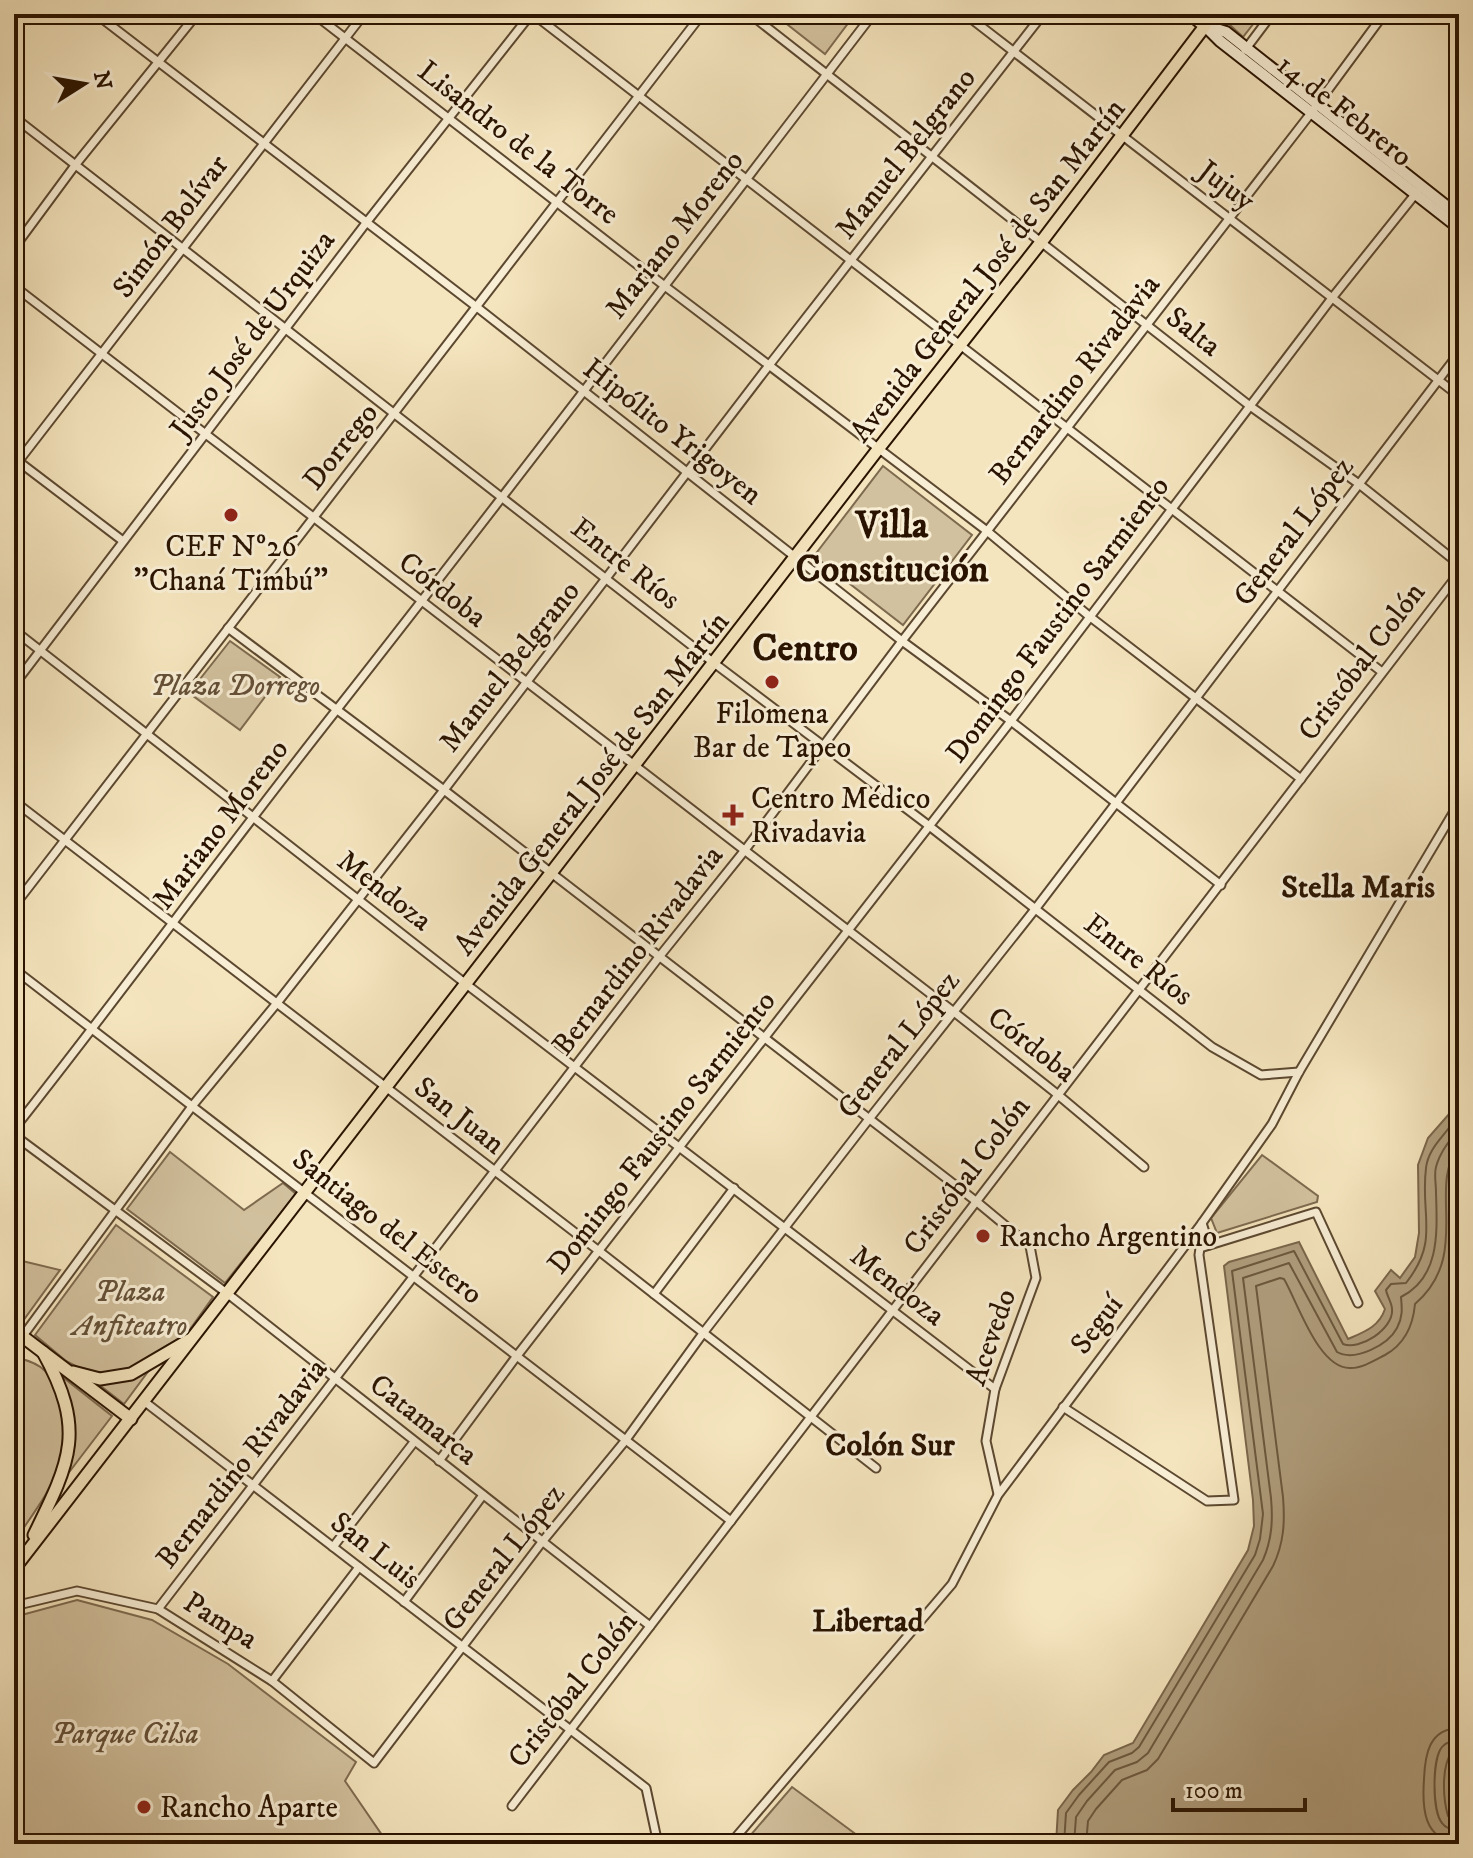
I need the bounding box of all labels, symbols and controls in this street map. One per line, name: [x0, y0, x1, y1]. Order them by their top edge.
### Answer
north arrow: [44, 44, 124, 124]
street label: 14 de Febrero: [1269, 47, 1419, 176]
street label: Lisandro de la Torre: [410, 53, 626, 233]
street label: Manuel Belgrano: [828, 61, 985, 247]
text: N: [87, 69, 117, 92]
street label: Avenida General José de San Martín: [842, 91, 1134, 450]
street label: Mariano Moreno: [598, 143, 752, 327]
street label: Simón Bolívar: [105, 148, 237, 306]
street label: Jujuy: [1188, 151, 1263, 220]
street label: Justo José de Urquiza: [161, 223, 344, 449]
street label: Bernardino Rivadavia: [982, 267, 1169, 492]
street label: Salta: [1158, 299, 1228, 365]
street label: Hipólito Yrigoyen: [575, 351, 769, 514]
street label: Dorrego: [296, 396, 387, 498]
street label: General López: [1226, 450, 1362, 614]
street label: Domingo Faustino Sarmiento: [938, 469, 1178, 770]
district label: Villa Constitución: [795, 502, 989, 594]
marker: CEF Nº26 "Chaná Timbú": [222, 506, 240, 524]
street label: Entre Ríos: [563, 510, 687, 618]
place label: CEF Nº26 "Chaná Timbú": [134, 529, 328, 600]
street label: Córdoba: [391, 544, 494, 636]
street label: Manuel Belgrano: [432, 574, 589, 760]
street label: Cristóbal Colón: [1291, 575, 1434, 748]
street label: Avenida General José de San Martín: [446, 604, 738, 963]
district label: Centro: [752, 625, 858, 673]
park label: Plaza Dorrego: [150, 668, 320, 705]
marker: Filomena Bar de Tapeo: [763, 673, 781, 691]
place label: Filomena Bar de Tapeo: [693, 696, 851, 767]
street label: Mariano Moreno: [145, 732, 297, 917]
place label: Centro Médico Rivadavia: [751, 781, 930, 852]
marker: Centro Médico Rivadavia: [722, 804, 744, 826]
street label: Bernardino Rivadavia: [545, 838, 732, 1063]
street label: Mendoza: [329, 843, 439, 940]
district label: Stella Maris: [1281, 868, 1435, 908]
street label: Entre Ríos: [1076, 906, 1200, 1014]
street label: General López: [830, 964, 968, 1126]
street label: Domingo Faustino Sarmiento: [540, 984, 784, 1282]
street label: Córdoba: [980, 999, 1083, 1091]
street label: San Juan: [406, 1069, 512, 1163]
street label: Cristóbal Colón: [896, 1089, 1039, 1262]
street label: Santiago del Estero: [284, 1141, 490, 1313]
place label: Rancho Argentino: [999, 1219, 1217, 1256]
marker: Rancho Argentino: [974, 1227, 992, 1245]
street label: Mendoza: [842, 1238, 952, 1335]
park label: Plaza Anfiteatro: [70, 1274, 187, 1345]
street label: Acevedo: [958, 1284, 1025, 1391]
street label: Seguí: [1063, 1287, 1132, 1362]
street label: Bernardino Rivadavia: [149, 1351, 336, 1576]
street label: Catamarca: [362, 1366, 485, 1474]
district label: Colón Sur: [825, 1426, 956, 1466]
street label: General López: [435, 1477, 573, 1639]
street label: San Luis: [323, 1504, 428, 1598]
street label: Pampa: [176, 1584, 264, 1658]
district label: Libertad: [812, 1602, 925, 1642]
street label: Cristóbal Colón: [501, 1604, 646, 1776]
park label: Parque Cilsa: [51, 1716, 199, 1753]
scale bar: [1173, 1762, 1305, 1812]
text: 100 m: [1185, 1776, 1243, 1806]
place label: Rancho Aparte: [160, 1790, 338, 1827]
marker: Rancho Aparte: [135, 1798, 153, 1816]

